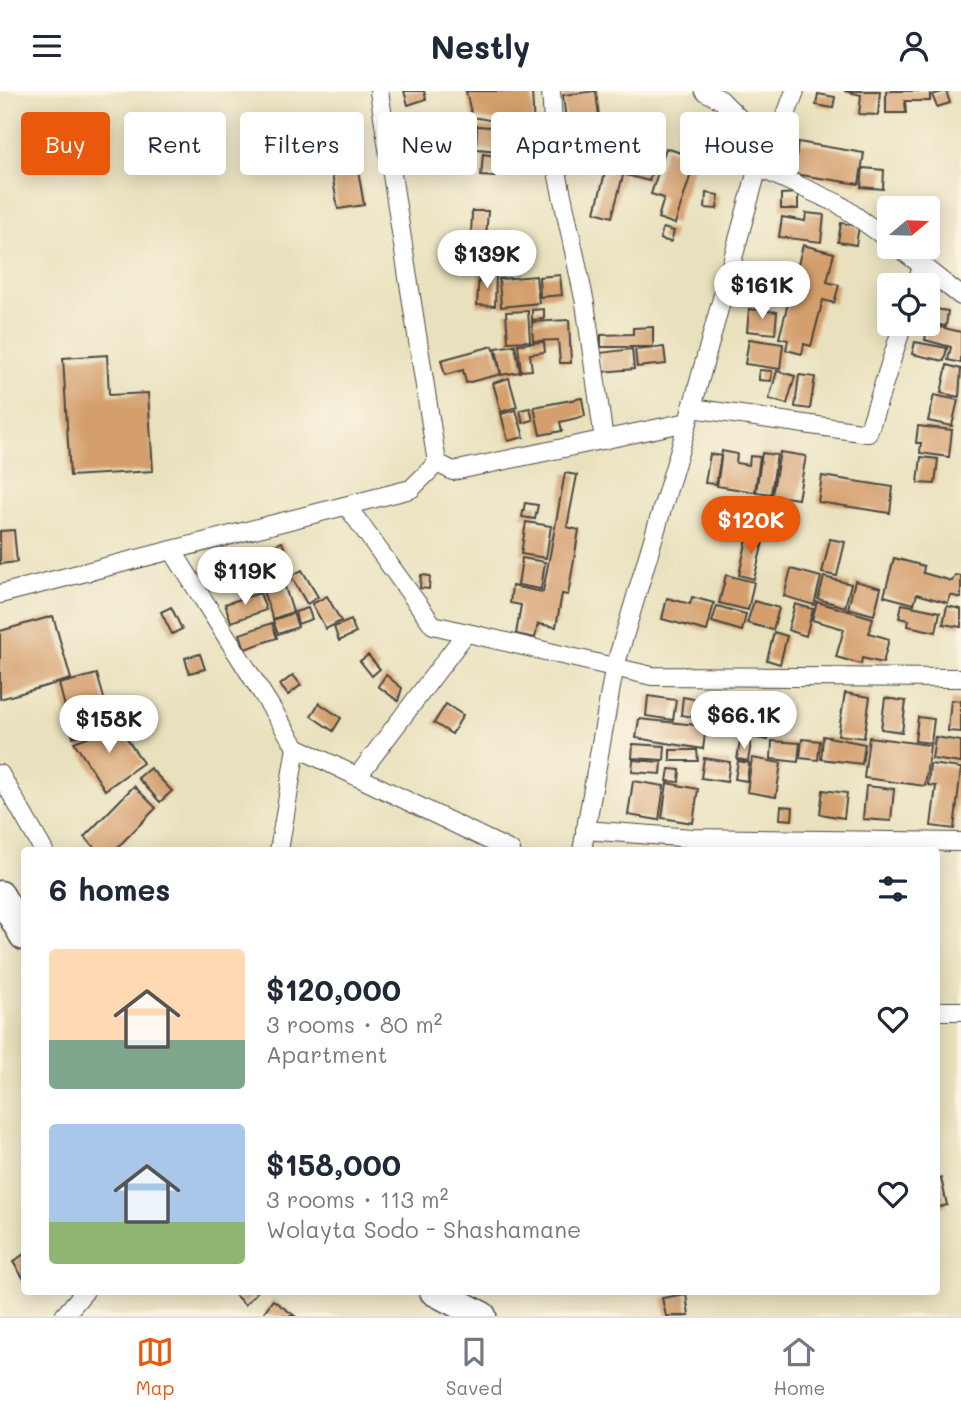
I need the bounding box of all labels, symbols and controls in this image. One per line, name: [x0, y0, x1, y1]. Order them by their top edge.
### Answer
text: Nestly: [431, 25, 530, 67]
icon: menu: [28, 27, 66, 65]
icon: person: [895, 27, 933, 65]
chip: Buy: [21, 112, 110, 175]
chip: Rent: [124, 112, 226, 175]
chip: Filters: [240, 112, 364, 175]
chip: New: [378, 112, 477, 175]
chip: Apartment: [491, 112, 666, 175]
chip: House: [680, 112, 799, 175]
north arrow: [877, 196, 940, 259]
map controls: [877, 196, 940, 336]
pin: $139K: [438, 231, 536, 290]
text: $139K: [453, 238, 521, 268]
pin: $161K: [713, 261, 811, 321]
text: $161K: [730, 269, 794, 299]
button: locate: [877, 273, 940, 336]
pin: $120K: [702, 497, 800, 556]
text: $120K: [717, 504, 785, 534]
pin: $119K: [196, 547, 294, 607]
text: $119K: [213, 555, 277, 585]
pin: $66.1K: [687, 691, 801, 751]
pin: $158K: [60, 695, 158, 755]
text: $66.1K: [707, 699, 781, 729]
text: $158K: [75, 703, 143, 733]
text: 6 homes: [49, 869, 170, 909]
icon: filters: [874, 870, 912, 908]
text: $120,000: [266, 969, 401, 1009]
icon: home: [105, 977, 189, 1061]
icon: heart: [874, 1000, 912, 1038]
text: 3 rooms · 80 m²: [266, 1009, 442, 1039]
text: Apartment: [266, 1039, 388, 1069]
text: $158,000: [266, 1144, 401, 1184]
icon: home: [105, 1152, 189, 1236]
icon: heart: [874, 1175, 912, 1213]
text: 3 rooms · 113 m²: [266, 1184, 448, 1214]
text: Wolayta Sodo - Shashamane: [266, 1214, 581, 1244]
tab: Map: [136, 1333, 174, 1400]
tab: Saved: [446, 1333, 502, 1400]
tab: Home: [774, 1333, 825, 1400]

